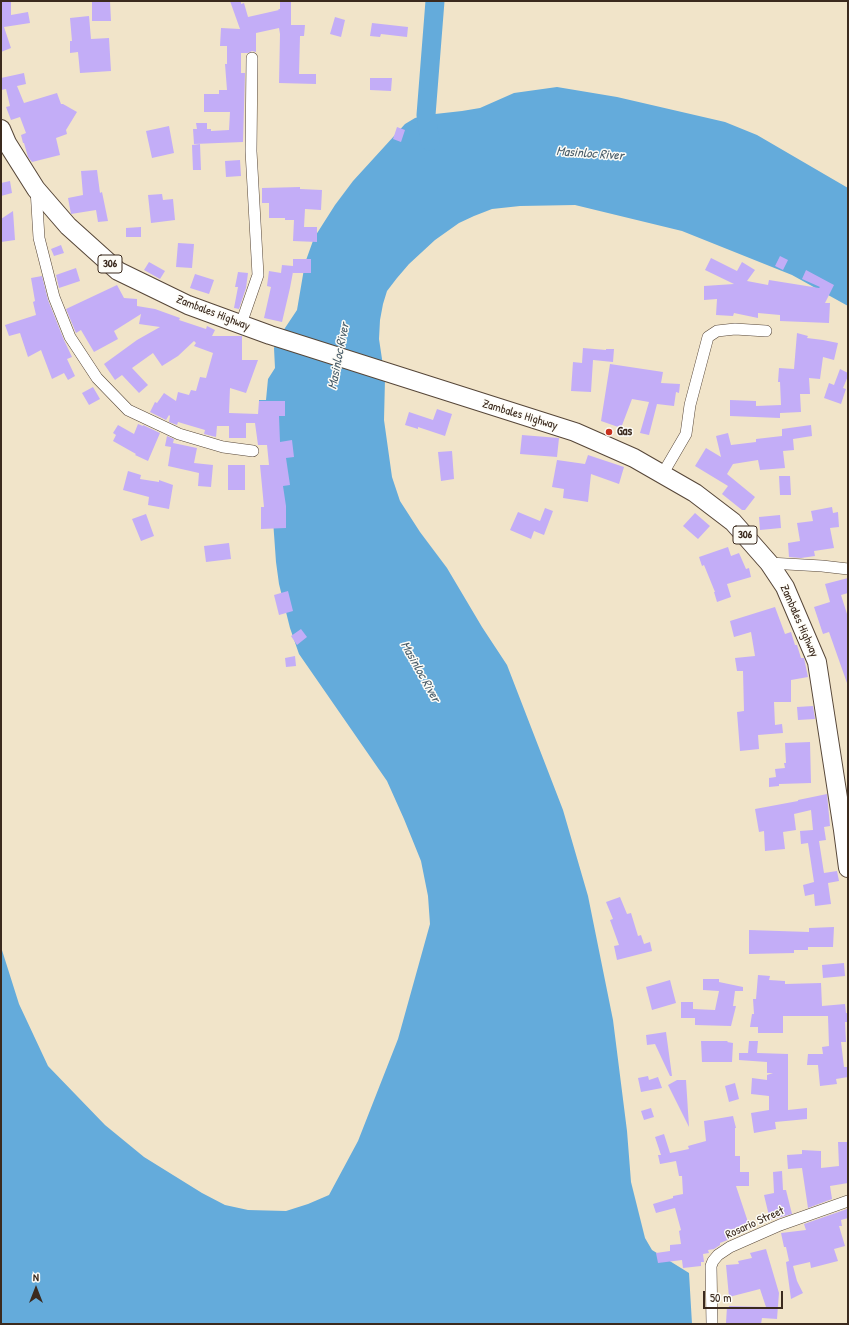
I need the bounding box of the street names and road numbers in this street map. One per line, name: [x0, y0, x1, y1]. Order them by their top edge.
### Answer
road number: 306: [98, 255, 122, 273]
street label: Zambales Highway: [174, 292, 252, 334]
street label: Zambales Highway: [481, 397, 559, 433]
road number: 306: [733, 526, 757, 544]
street label: Zambales Highway: [777, 582, 821, 660]
street label: Rosario Street: [724, 1204, 786, 1242]

